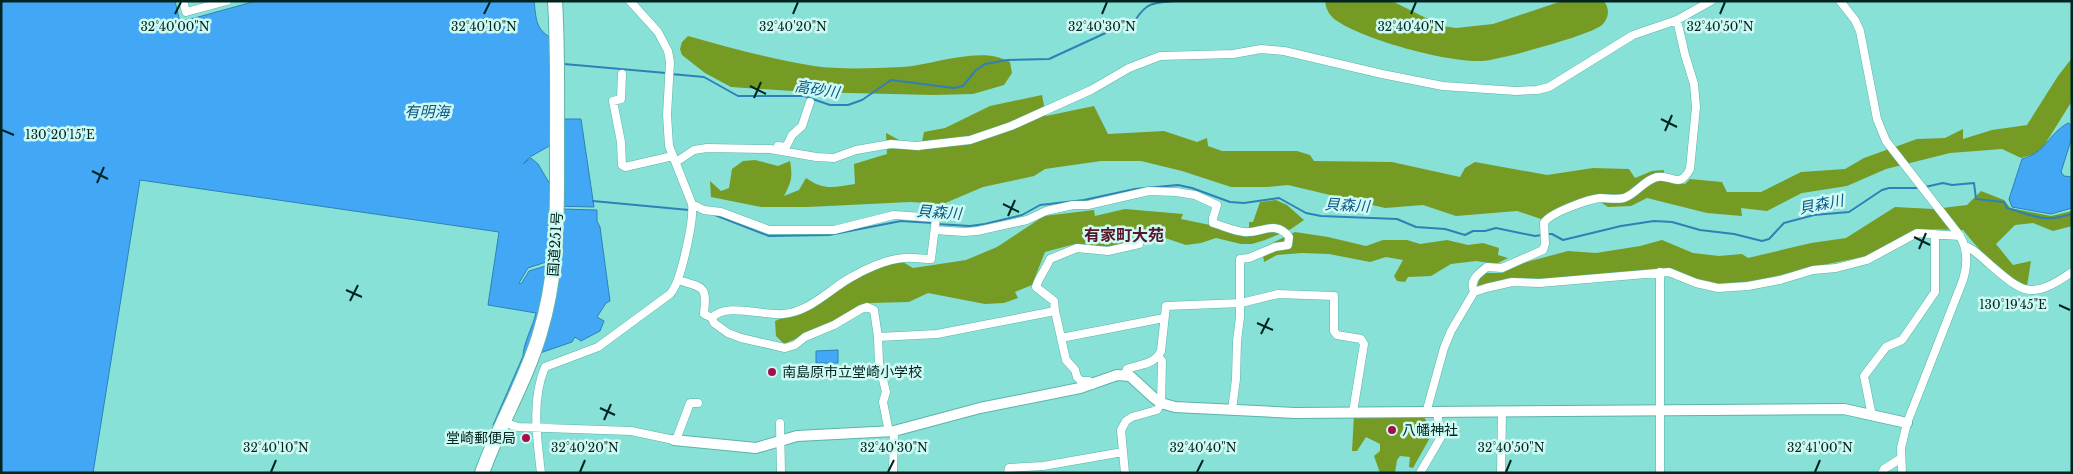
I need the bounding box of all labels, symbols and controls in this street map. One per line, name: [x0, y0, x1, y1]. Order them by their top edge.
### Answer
text: 32°40'00"N: [140, 19, 210, 34]
text: 32°40'10"N: [451, 19, 517, 34]
text: 32°40'20"N: [759, 19, 827, 34]
text: 32°40'30"N: [1068, 19, 1136, 34]
text: 32°40'40"N: [1377, 19, 1445, 34]
text: 32°40'50"N: [1686, 19, 1754, 34]
water label: 高砂川: [793, 76, 843, 102]
water label: 有明海: [404, 102, 451, 121]
text: 130°20'15"E: [25, 127, 95, 142]
water label: 貝森川: [1797, 190, 1847, 218]
water label: 貝森川: [1324, 194, 1372, 216]
water label: 貝森川: [916, 201, 964, 223]
street label: 国道251号: [544, 211, 566, 277]
district label: 有家町大苑: [1084, 225, 1164, 245]
text: 130°19'45"E: [1979, 297, 2047, 312]
place label: 南島原市立堂崎小学校: [782, 363, 922, 381]
marker: 南島原市立堂崎小学校: [766, 366, 778, 378]
place label: 八幡神社: [1402, 421, 1458, 439]
marker: 八幡神社: [1386, 424, 1398, 436]
place label: 堂崎郵便局: [446, 429, 516, 447]
marker: 堂崎郵便局: [520, 432, 532, 444]
text: 32°40'10"N: [243, 440, 309, 455]
text: 32°40'20"N: [551, 440, 619, 455]
text: 32°40'30"N: [860, 440, 928, 455]
text: 32°40'40"N: [1169, 440, 1237, 455]
text: 32°40'50"N: [1477, 440, 1545, 455]
text: 32°41'00"N: [1787, 440, 1853, 455]

